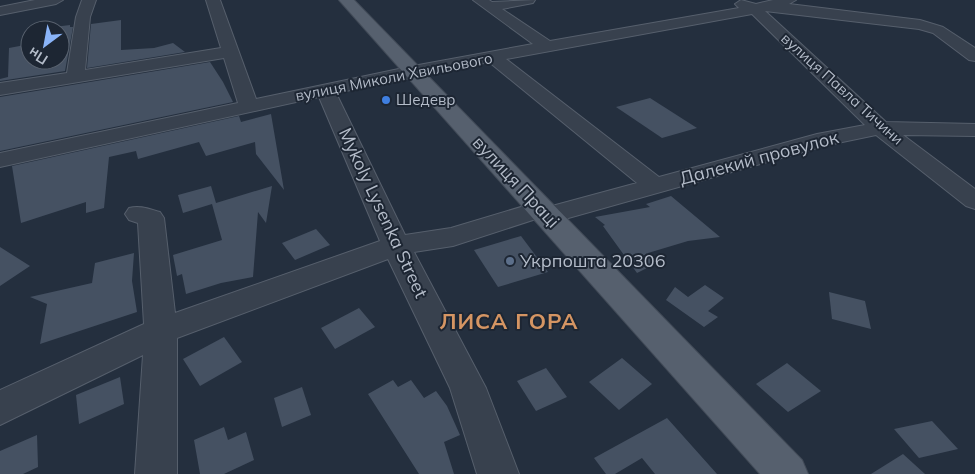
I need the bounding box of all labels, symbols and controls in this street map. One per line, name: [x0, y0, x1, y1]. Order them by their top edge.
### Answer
north arrow: [20, 20, 70, 70]
street label: вулиця Павла Тичини: [777, 29, 907, 149]
text: Пн: [25, 43, 51, 69]
street label: вулиця Миколи Хвильового: [294, 48, 494, 105]
place label: Шедевр: [396, 90, 456, 109]
marker: Шедевр: [380, 94, 392, 106]
street label: Mykoly Lysenka Street: [334, 124, 433, 301]
street label: Далекий провулок: [677, 125, 841, 190]
street label: вулиця Праці: [468, 131, 565, 232]
place label: Укрпошта 20306: [519, 249, 665, 272]
marker: Укрпошта 20306: [504, 255, 516, 267]
district label: ЛИСА ГОРА: [439, 307, 579, 335]

